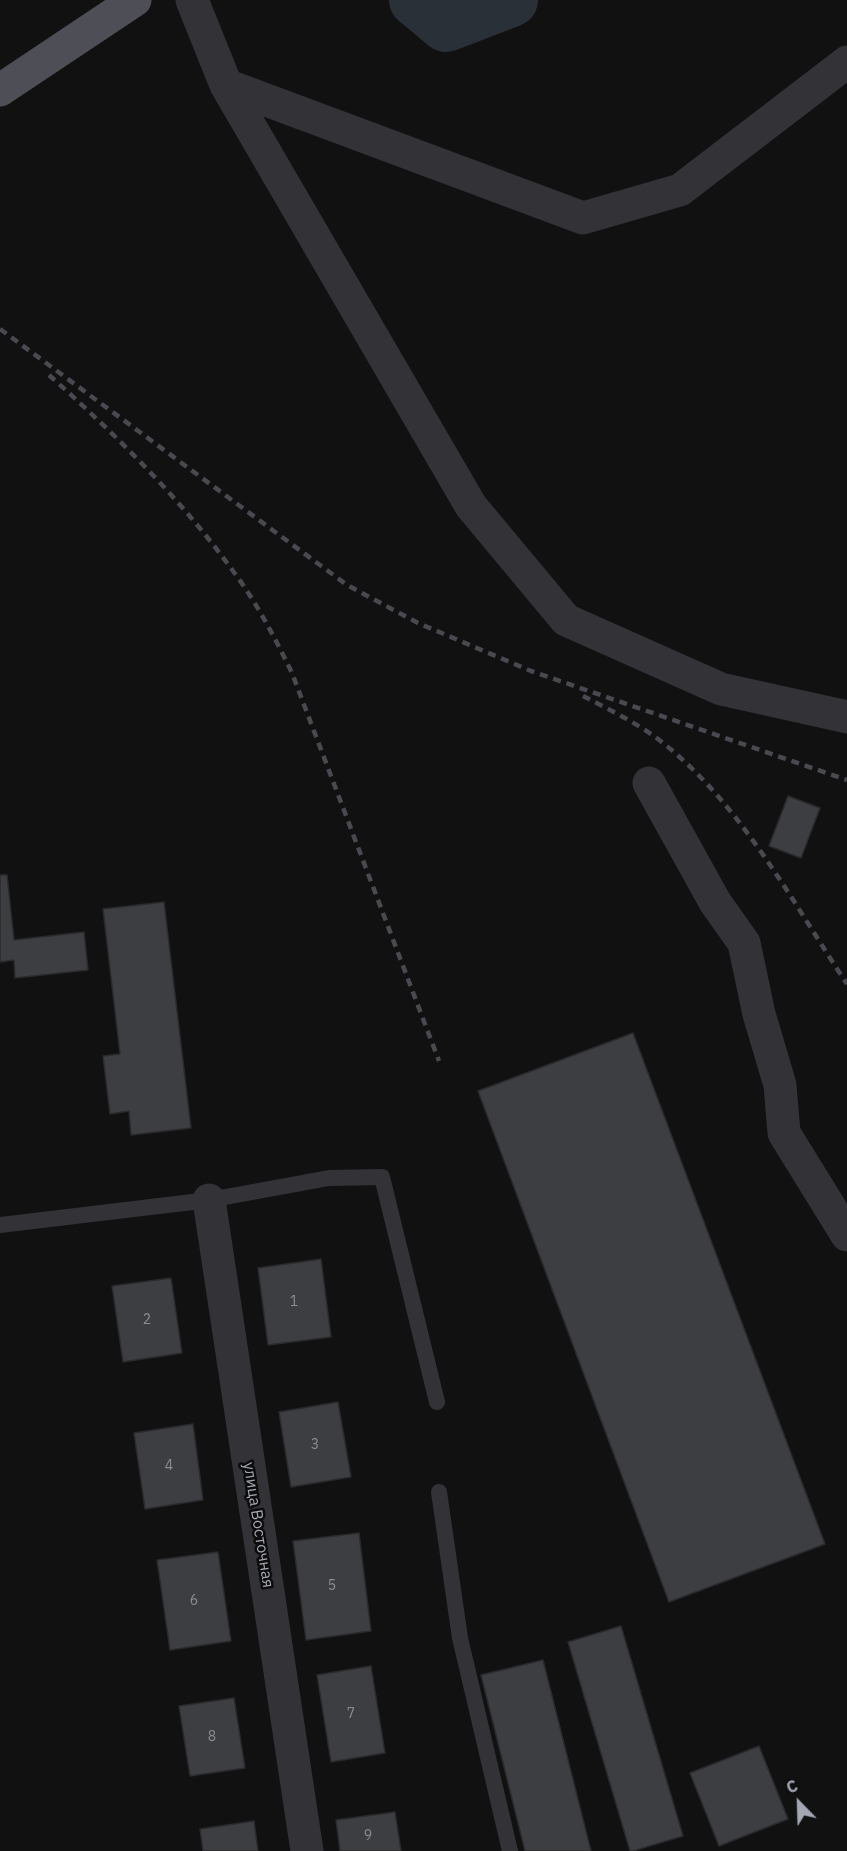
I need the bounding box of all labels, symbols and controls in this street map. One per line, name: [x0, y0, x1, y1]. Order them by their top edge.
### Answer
house number: 1: [290, 1294, 298, 1310]
house number: 2: [143, 1312, 151, 1328]
house number: 3: [311, 1437, 319, 1453]
house number: 4: [165, 1458, 173, 1474]
street label: улица Восточная: [239, 1461, 277, 1589]
house number: 5: [328, 1578, 336, 1594]
house number: 6: [190, 1593, 198, 1609]
house number: 7: [347, 1706, 355, 1722]
house number: 8: [208, 1729, 216, 1745]
north arrow: [769, 1773, 829, 1833]
text: С: [783, 1775, 801, 1798]
house number: 9: [364, 1828, 372, 1844]

